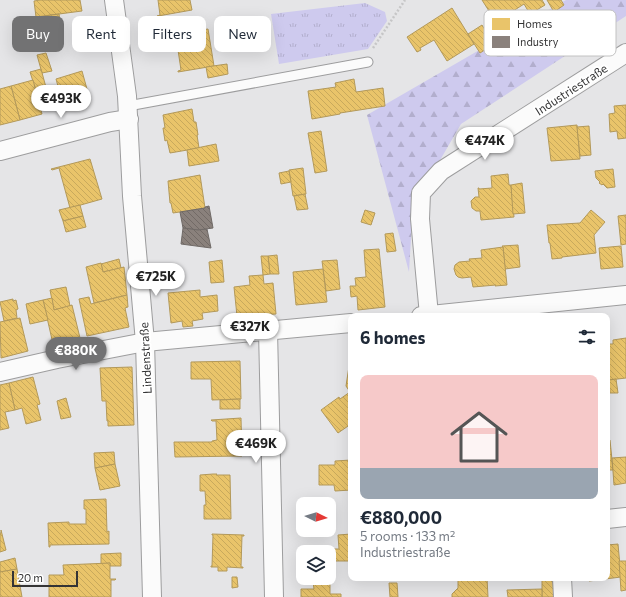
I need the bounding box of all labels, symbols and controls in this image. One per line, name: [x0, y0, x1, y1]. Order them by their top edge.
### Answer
legend: [484, 10, 616, 56]
chip: Buy: [12, 16, 64, 52]
chip: Rent: [72, 16, 130, 52]
chip: Filters: [138, 16, 206, 52]
chip: New: [214, 16, 271, 52]
text: Homes: [517, 17, 552, 30]
text: Industry: [517, 35, 559, 48]
street label: Industriestraße: [532, 60, 610, 118]
pin: €493K: [33, 85, 89, 119]
text: €493K: [40, 90, 82, 106]
pin: €474K: [457, 127, 513, 161]
text: €474K: [465, 132, 505, 148]
pin: €725K: [128, 263, 184, 297]
text: €725K: [136, 268, 176, 284]
pin: €327K: [222, 313, 278, 347]
text: €327K: [230, 318, 270, 334]
street label: Lindenstraße: [136, 322, 154, 394]
icon: filters: [576, 326, 598, 348]
text: 6 homes: [360, 327, 425, 348]
pin: €880K: [48, 337, 104, 371]
text: €880K: [55, 342, 97, 358]
icon: home: [443, 401, 515, 473]
pin: €469K: [228, 430, 284, 464]
text: €469K: [235, 435, 277, 451]
north arrow: [296, 497, 336, 537]
map controls: [296, 497, 336, 585]
text: €880,000: [360, 507, 442, 528]
text: 5 rooms · 133 m²: [360, 528, 455, 544]
text: Industriestraße: [360, 544, 450, 560]
button: layers: [296, 545, 336, 585]
scale bar: [12, 569, 78, 588]
text: 20 m: [18, 571, 43, 584]

